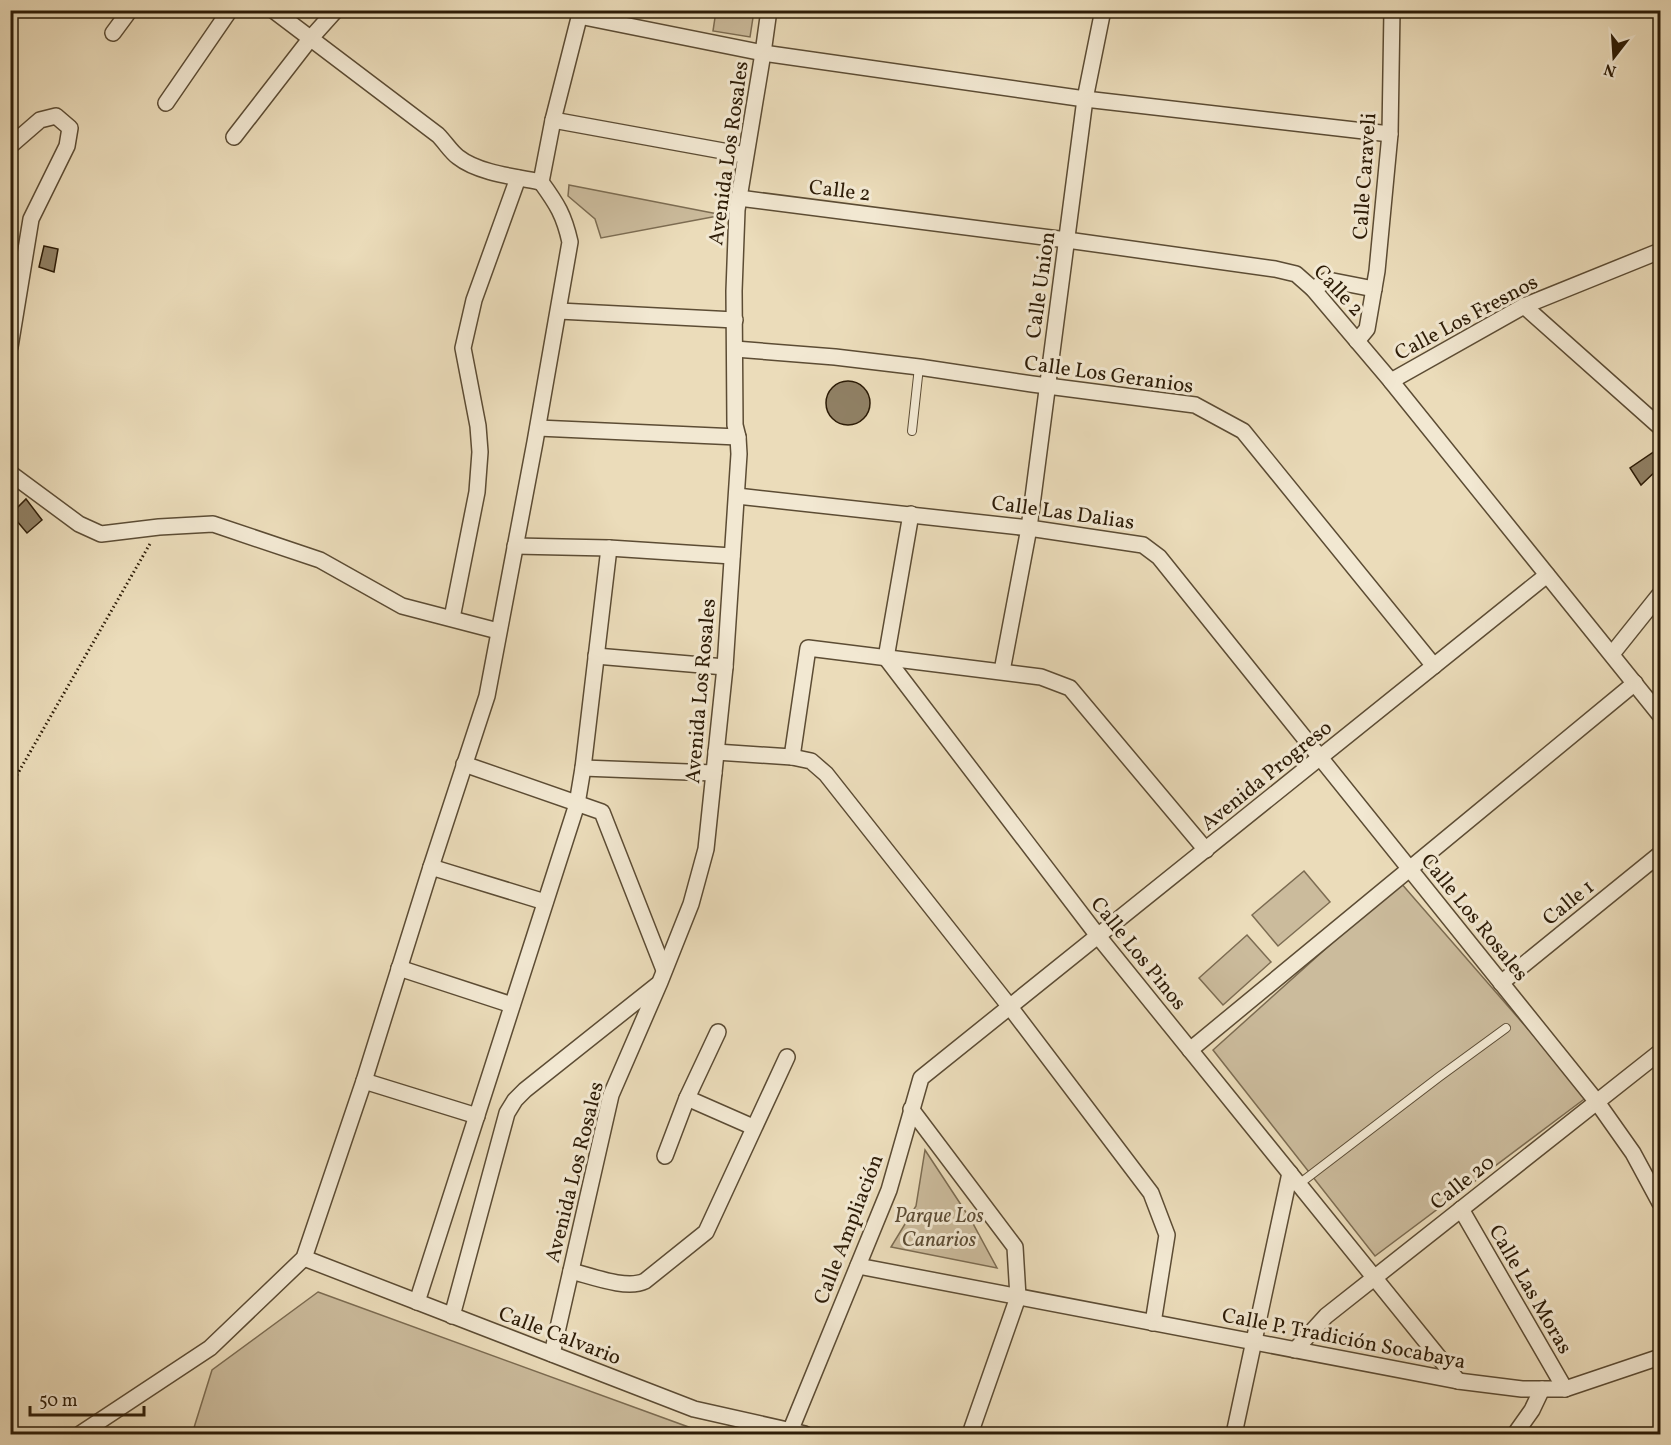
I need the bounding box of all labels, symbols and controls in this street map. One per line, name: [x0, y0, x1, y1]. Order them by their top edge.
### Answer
north arrow: [1584, 27, 1644, 87]
text: N: [1601, 57, 1619, 82]
street label: Avenida Los Rosales: [702, 59, 757, 247]
street label: Calle Caraveli: [1347, 112, 1384, 241]
street label: Calle 2: [807, 173, 872, 210]
street label: Calle Union: [1020, 230, 1063, 341]
street label: Calle 2: [1306, 258, 1370, 324]
street label: Calle Los Fresnos: [1390, 268, 1544, 368]
street label: Calle Los Geranios: [1022, 349, 1195, 402]
street label: Calle Las Dalias: [989, 489, 1136, 538]
street label: Avenida Los Rosales: [679, 597, 724, 785]
street label: Avenida Progreso: [1195, 714, 1339, 838]
street label: Calle Los Rosales: [1413, 848, 1534, 988]
street label: Calle 1: [1537, 873, 1601, 933]
street label: Calle Los Pinos: [1083, 891, 1193, 1017]
street label: Avenida Los Rosales: [539, 1079, 612, 1266]
street label: Calle 20: [1425, 1149, 1501, 1218]
street label: Calle Ampliación: [807, 1150, 891, 1309]
park label: Parque Los Canarios: [894, 1202, 984, 1255]
street label: Calle Las Moras: [1481, 1220, 1578, 1360]
street label: Calle Calvario: [494, 1300, 625, 1373]
street label: Calle P. Tradición Socabaya: [1219, 1302, 1468, 1377]
scale bar: [30, 1379, 144, 1417]
text: 50 m: [39, 1389, 78, 1414]

